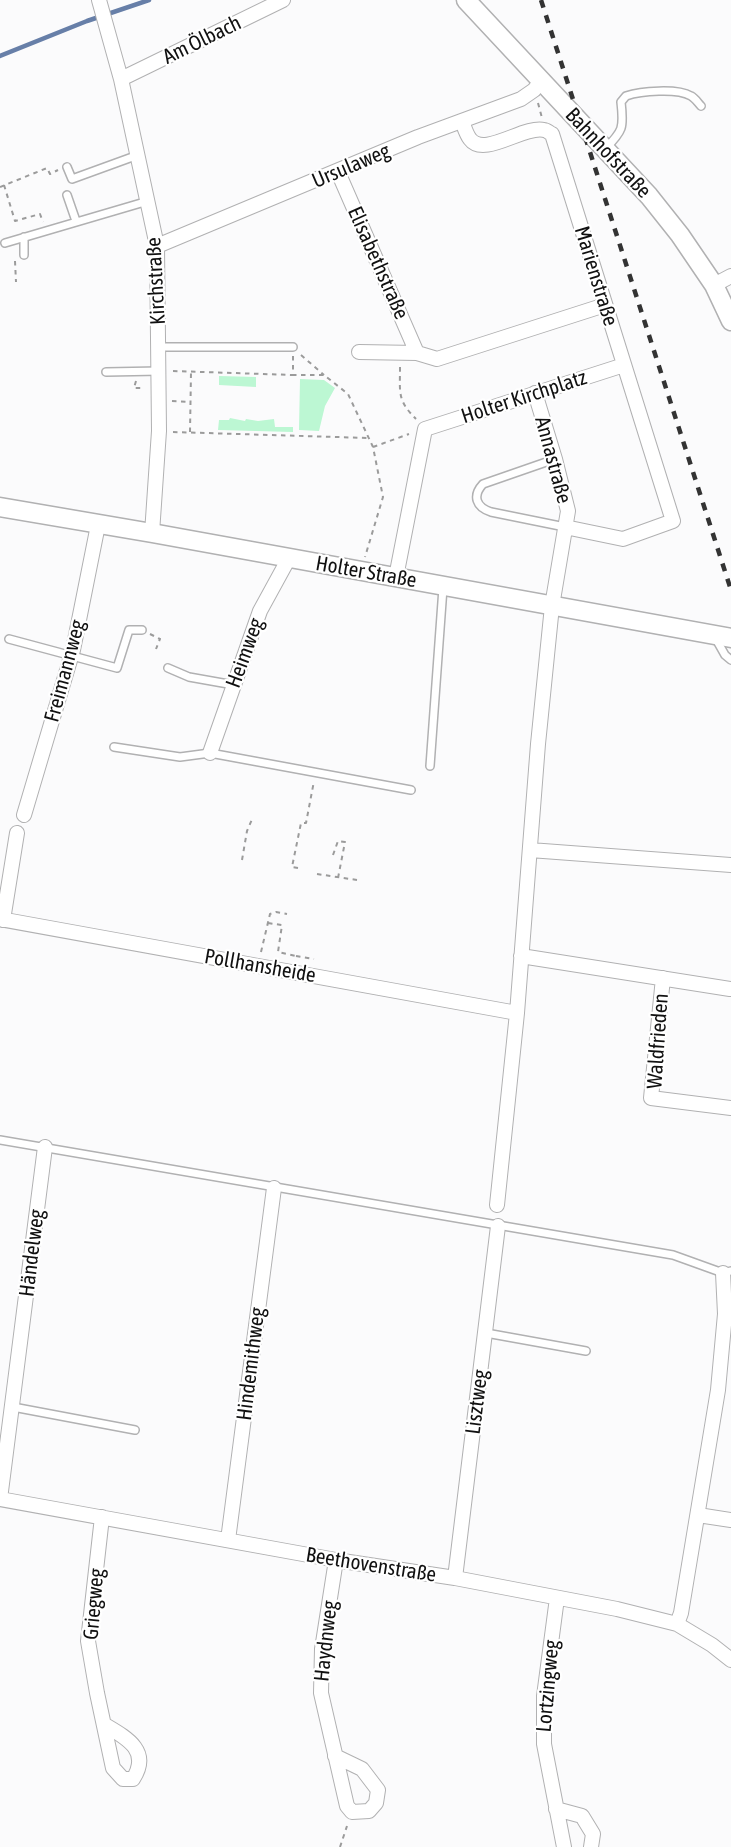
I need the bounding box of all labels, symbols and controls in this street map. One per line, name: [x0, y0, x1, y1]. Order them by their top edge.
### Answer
street label: Am Ölbach: [159, 10, 245, 70]
street label: Bahnhofstraße: [560, 103, 656, 203]
street label: Ursulaweg: [308, 138, 394, 194]
street label: Elisabethstraße: [342, 203, 414, 323]
street label: Marienstraße: [569, 223, 623, 329]
street label: Kirchstraße: [141, 237, 171, 325]
street label: Holter Kirchplatz: [458, 365, 590, 429]
street label: Annastraße: [529, 414, 577, 506]
street label: Holter Straße: [314, 551, 418, 593]
street label: Heimweg: [221, 615, 269, 691]
street label: Freimannweg: [39, 617, 91, 725]
street label: Pollhansheide: [202, 944, 318, 988]
street label: Waldfrieden: [642, 992, 674, 1090]
street label: Händelweg: [14, 1208, 50, 1298]
street label: Hindemithweg: [232, 1306, 270, 1422]
street label: Lisztweg: [461, 1368, 493, 1436]
street label: Beethovenstraße: [304, 1542, 438, 1588]
street label: Griegweg: [78, 1567, 110, 1641]
street label: Haydnweg: [309, 1599, 343, 1683]
street label: Lortzingweg: [531, 1639, 565, 1733]

